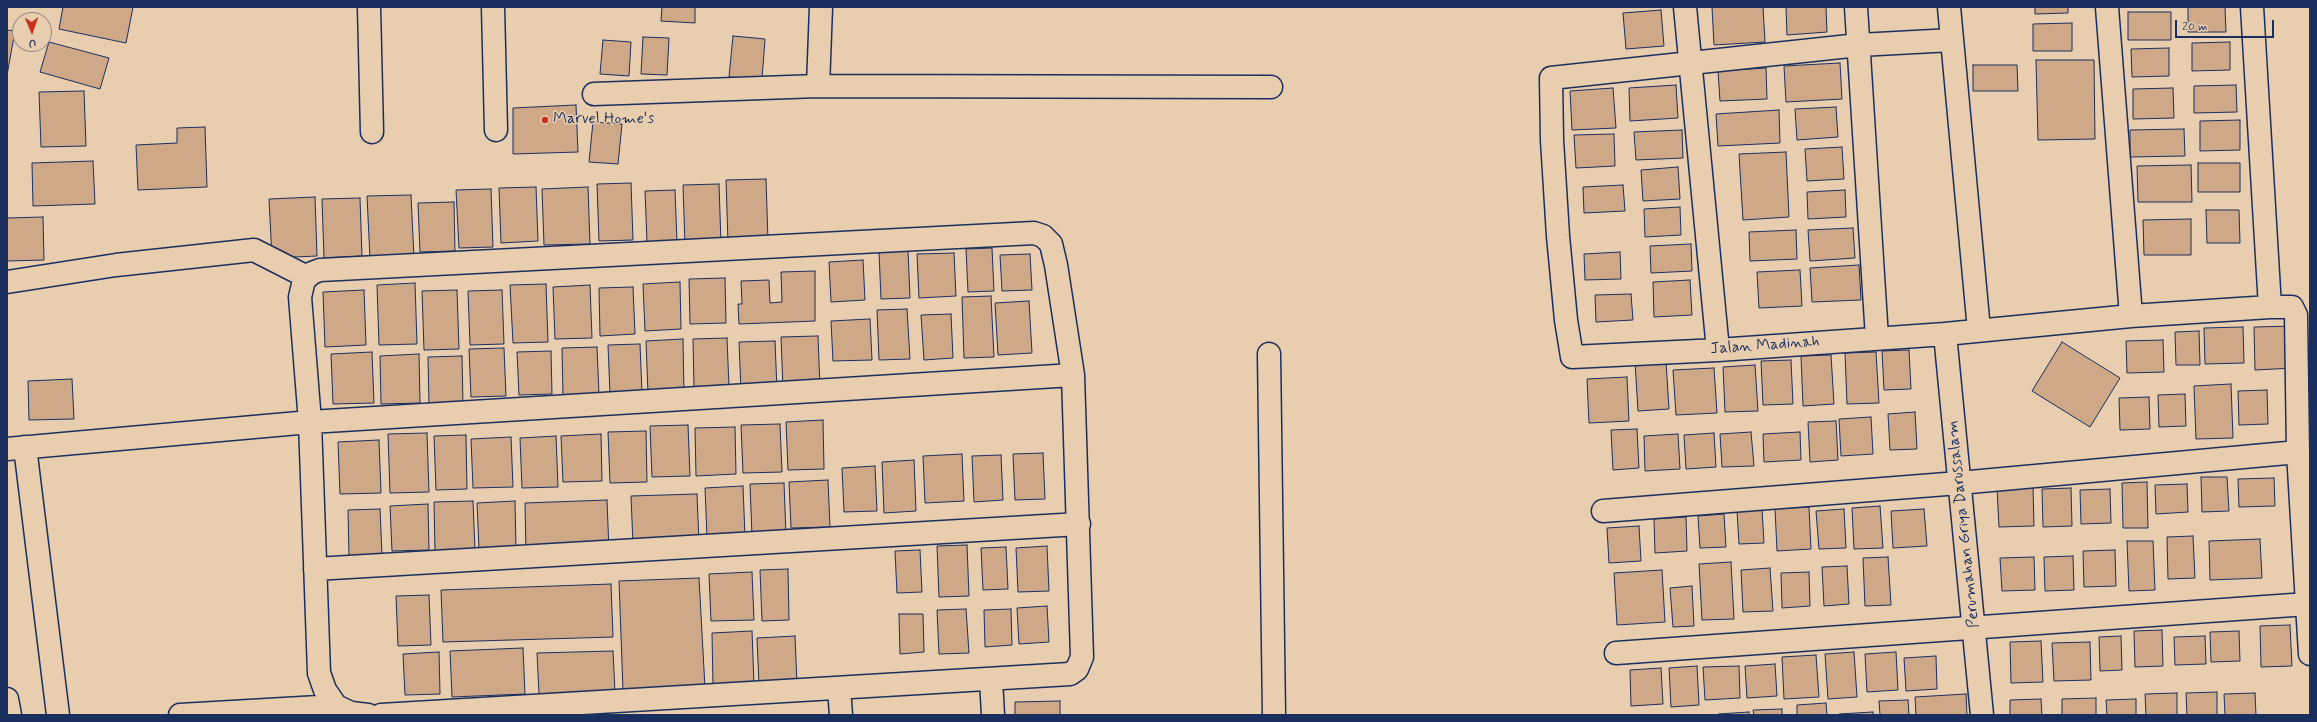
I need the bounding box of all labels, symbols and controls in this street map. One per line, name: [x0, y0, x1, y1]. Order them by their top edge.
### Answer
north arrow: [12, 12, 52, 52]
scale bar: [2177, 12, 2276, 38]
text: 20 m: [2182, 19, 2208, 35]
text: U: [29, 36, 36, 50]
place label: Marvel Home's: [553, 110, 654, 130]
marker: Marvel Home's: [540, 115, 550, 125]
street label: Jalan Madinah: [1710, 333, 1820, 359]
street label: Perumahan Griya Darussalam: [1944, 419, 1984, 629]

